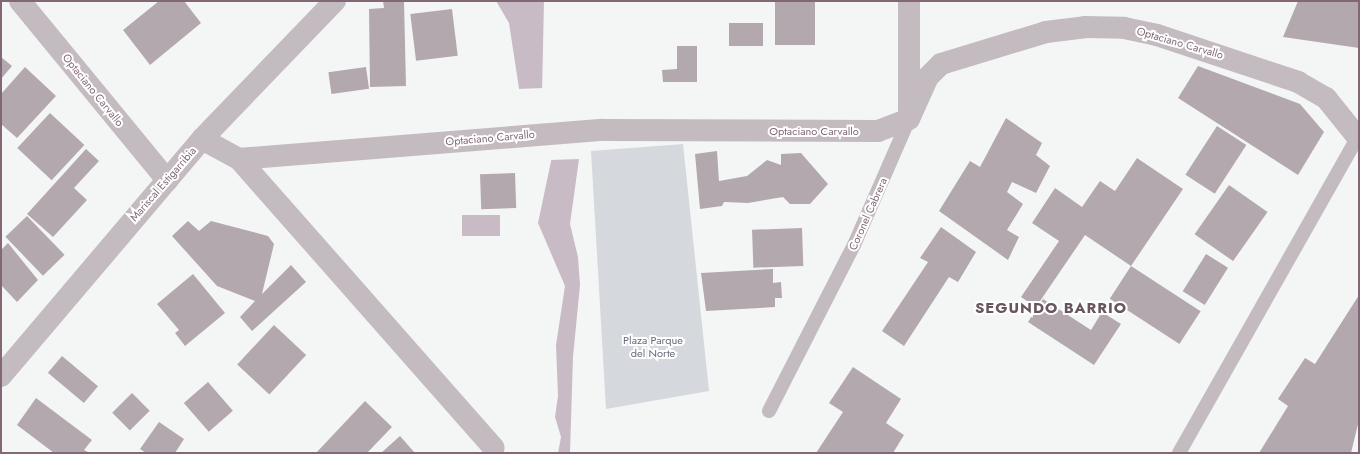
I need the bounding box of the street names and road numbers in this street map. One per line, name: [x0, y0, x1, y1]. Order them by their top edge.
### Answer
street label: Optaciano Carvallo: [1135, 24, 1225, 62]
street label: Optaciano Carvallo: [60, 51, 126, 129]
street label: Optaciano Carvallo: [769, 124, 859, 138]
street label: Optaciano Carvallo: [445, 128, 535, 148]
street label: Mariscal Estigarribia: [127, 144, 199, 224]
street label: Coronel Cabrera: [846, 176, 890, 252]

